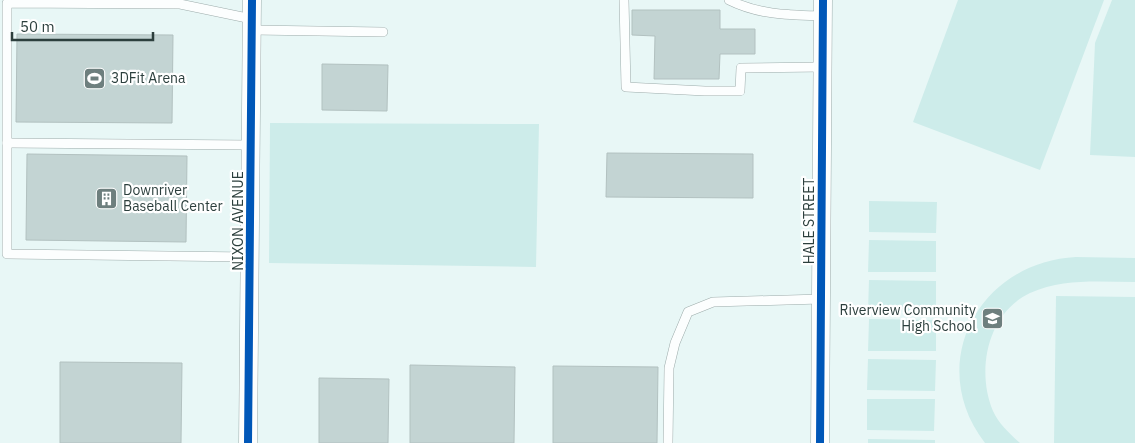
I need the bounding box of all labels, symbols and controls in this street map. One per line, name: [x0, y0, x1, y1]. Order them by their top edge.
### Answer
scale bar: [12, 10, 154, 42]
text: 50 m: [20, 17, 55, 36]
sports icon: 3DFit Arena: [83, 66, 107, 90]
place label: 3DFit Arena: [111, 69, 186, 87]
street label: NIXON AVENUE: [229, 171, 247, 271]
street label: HALE STREET: [800, 178, 818, 264]
place label: Downriver Baseball Center: [123, 181, 223, 215]
building icon: Downriver Baseball Center: [95, 186, 119, 210]
place label: Riverview Community High School: [839, 301, 976, 335]
school or university icon: Riverview Community High School: [980, 306, 1004, 330]

